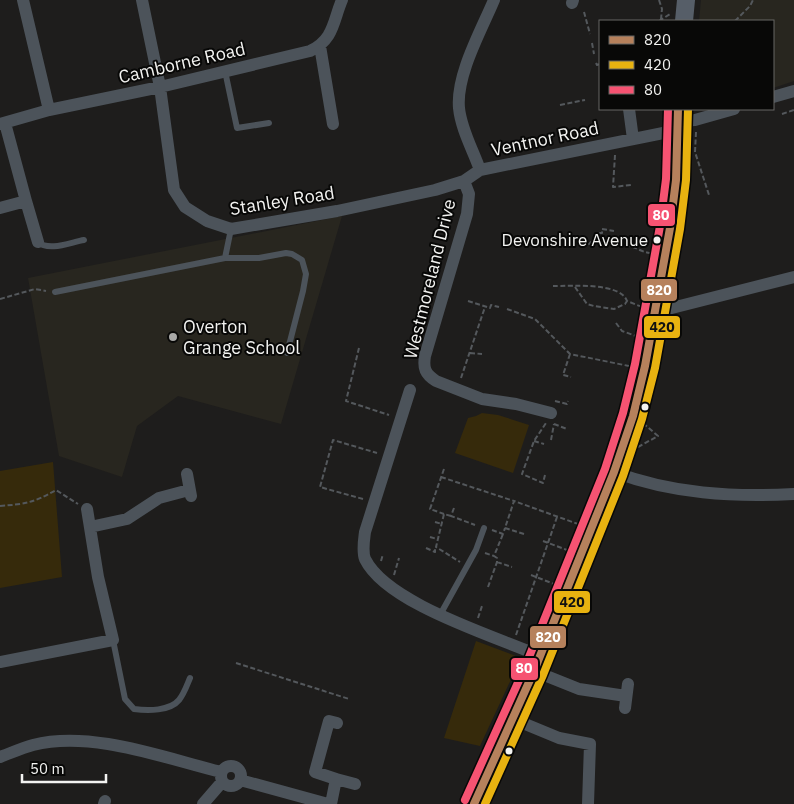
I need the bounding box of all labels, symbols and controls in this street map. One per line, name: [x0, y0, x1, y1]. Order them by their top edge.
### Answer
legend: [599, 20, 774, 110]
text: 820: [644, 30, 671, 49]
street label: Camborne Road: [116, 37, 248, 88]
text: 420: [644, 55, 671, 74]
text: 80: [644, 80, 662, 99]
street label: Ventnor Road: [489, 116, 601, 161]
street label: Stanley Road: [228, 181, 336, 220]
street label: Westmoreland Drive: [399, 196, 461, 361]
line badge: 80: [647, 203, 676, 227]
text: 80: [653, 206, 669, 224]
place label: Devonshire Avenue: [502, 229, 648, 251]
marker: Devonshire Avenue: [652, 235, 662, 245]
line badge: 820: [640, 278, 678, 302]
text: 820: [646, 281, 672, 299]
place label: Overton Grange School: [183, 315, 300, 359]
line badge: 420: [643, 315, 681, 339]
text: 420: [649, 318, 675, 336]
marker: Overton Grange School: [167, 331, 179, 343]
unlabelled marker: [640, 402, 650, 412]
line badge: 420: [553, 590, 591, 614]
text: 420: [559, 593, 585, 611]
line badge: 820: [529, 625, 567, 649]
text: 820: [535, 628, 561, 646]
line badge: 80: [510, 657, 539, 681]
text: 80: [516, 659, 532, 677]
unlabelled marker: [504, 746, 514, 756]
scale bar: [22, 752, 106, 784]
text: 50 m: [30, 759, 65, 778]

